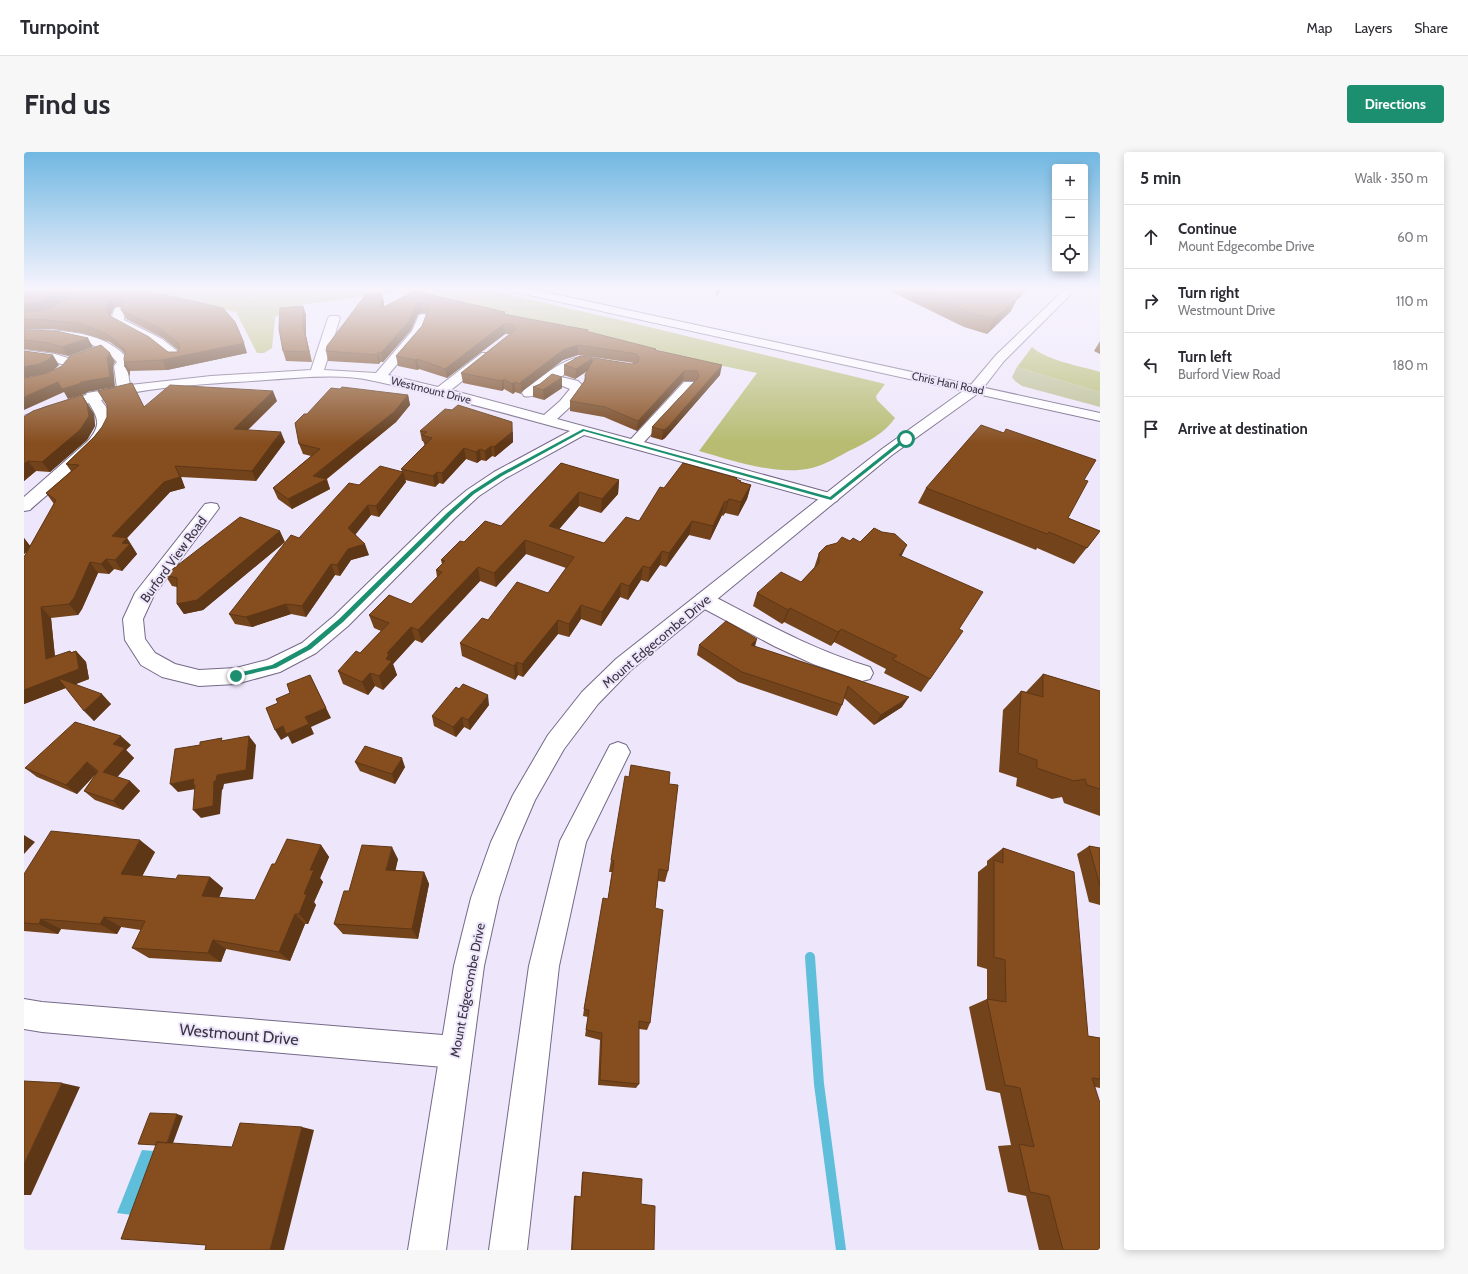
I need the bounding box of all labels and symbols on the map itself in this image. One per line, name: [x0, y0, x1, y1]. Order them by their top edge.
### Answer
street label: Chris Hani Road: [911, 369, 985, 397]
street label: Westmount Drive: [389, 373, 473, 407]
route start: [897, 430, 915, 448]
street label: Burford View Road: [136, 513, 210, 605]
street label: Mount Edgecombe Drive: [599, 591, 714, 691]
route end: [227, 667, 245, 685]
street label: Mount Edgecombe Drive: [446, 921, 488, 1059]
street label: Westmount Drive: [179, 1020, 299, 1049]

